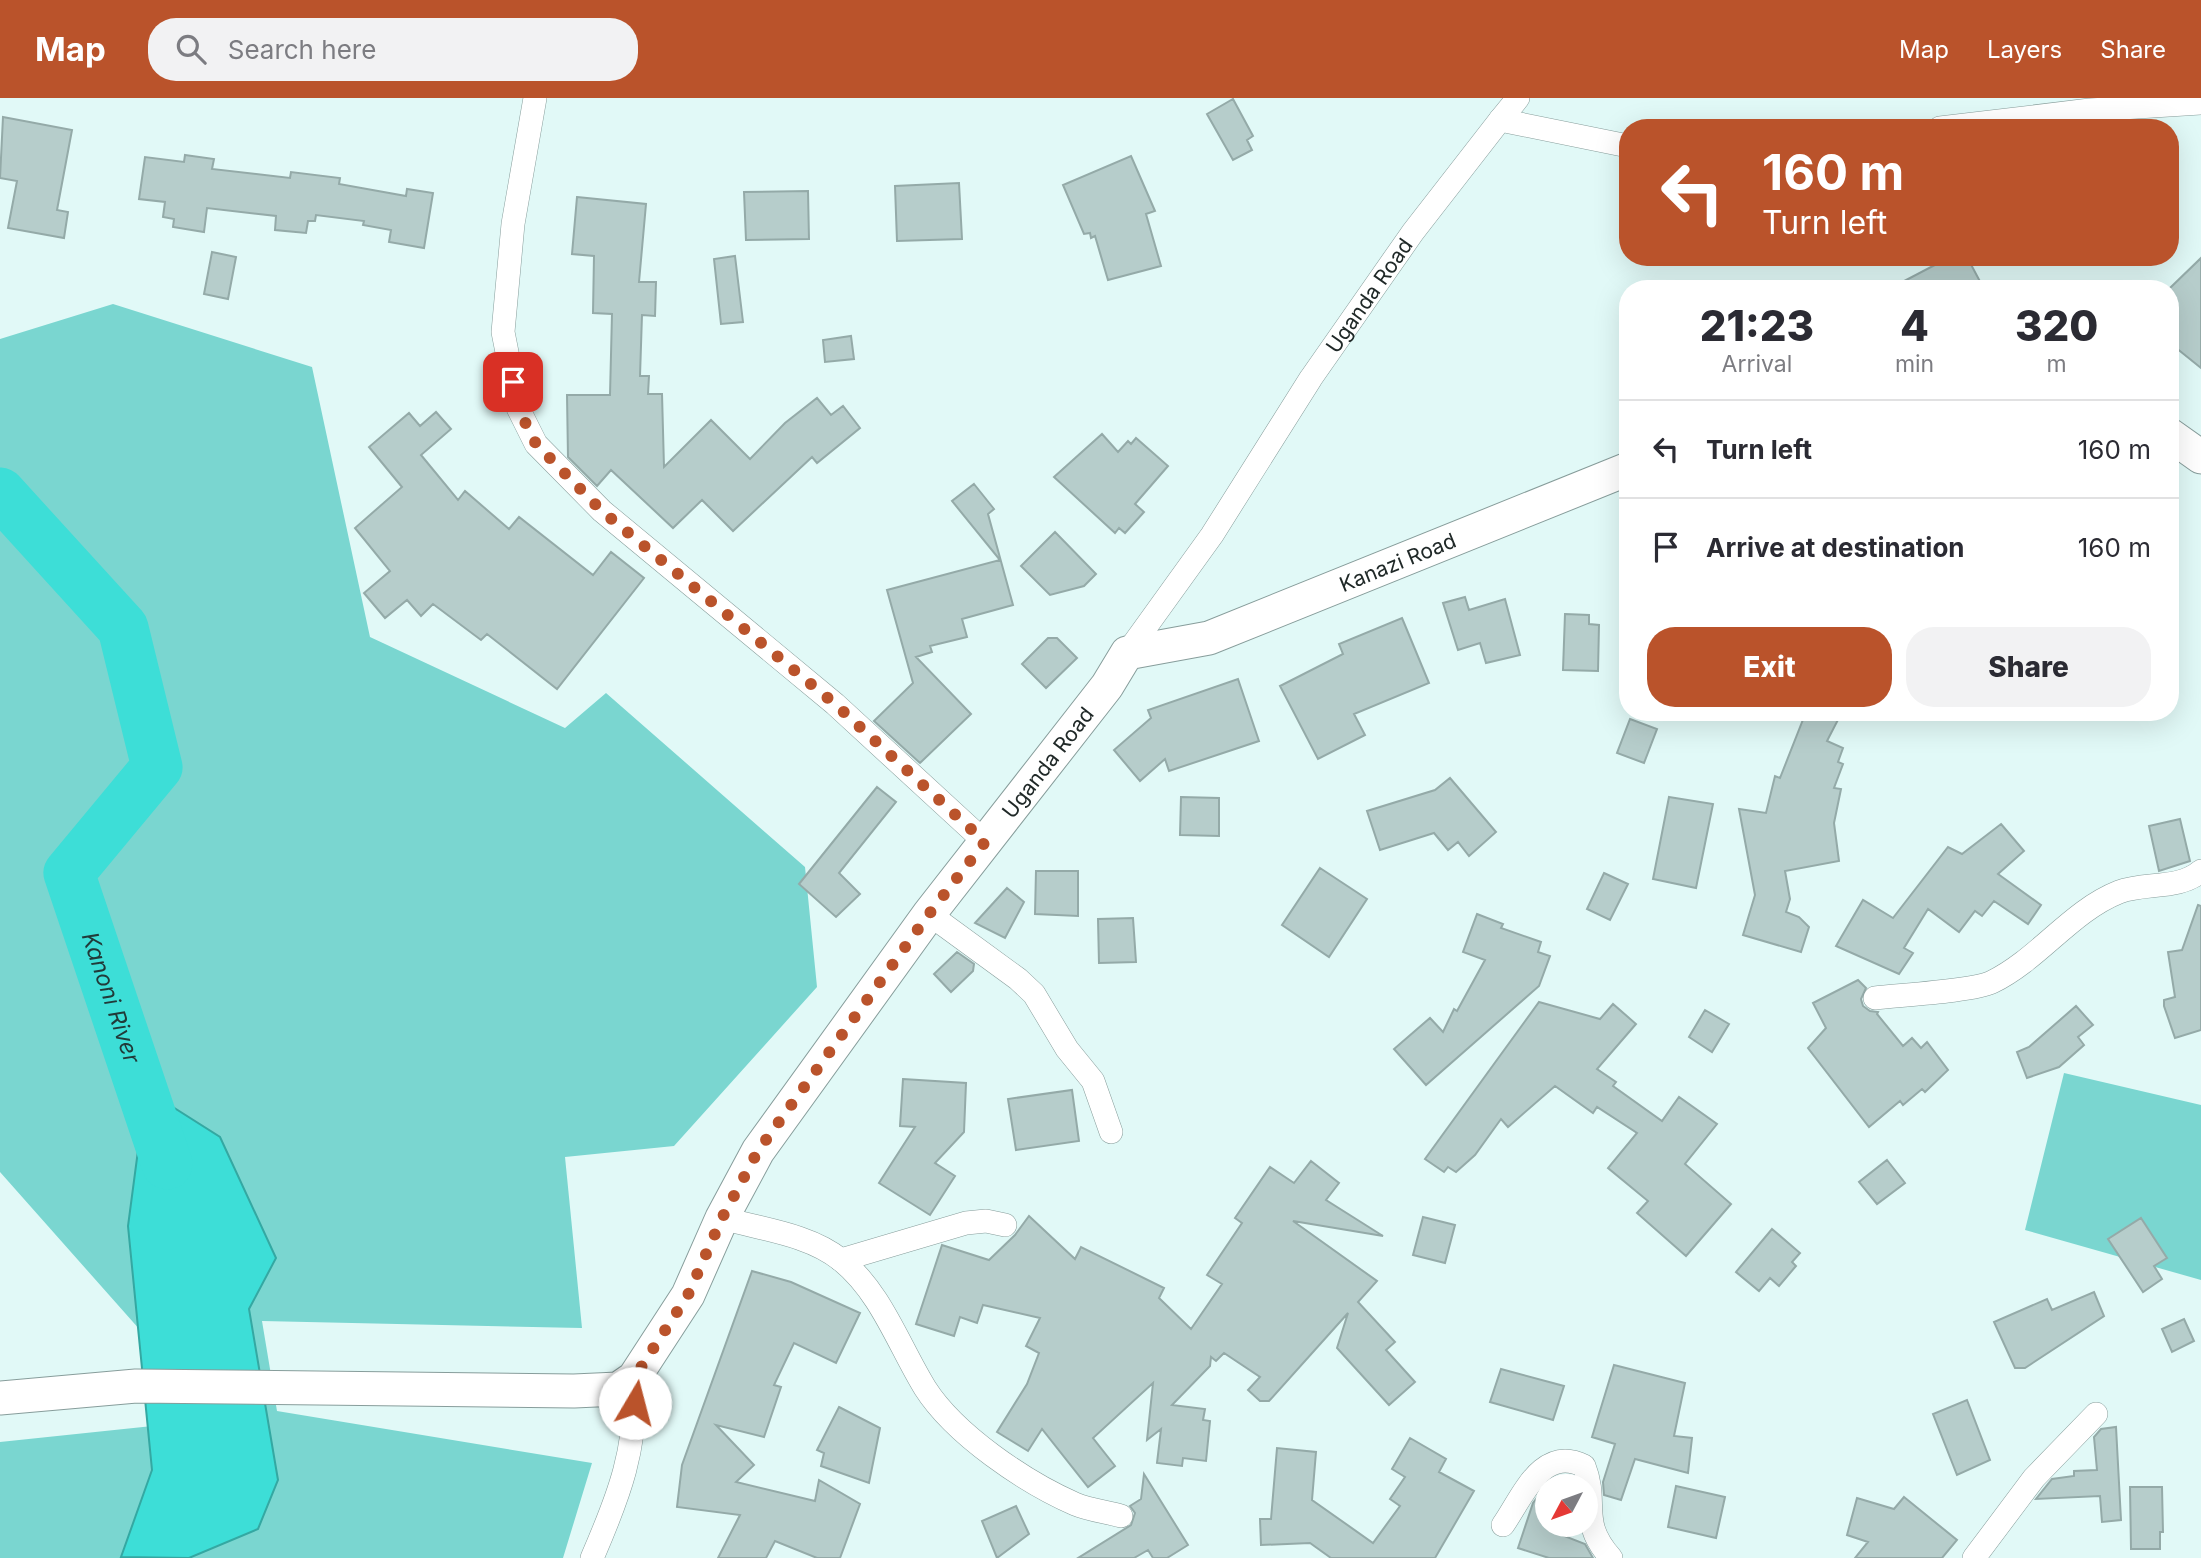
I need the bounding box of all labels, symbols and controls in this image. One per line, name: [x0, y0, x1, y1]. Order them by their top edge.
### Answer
search box: [148, 18, 638, 81]
text: Map: [35, 29, 106, 69]
icon: search: [172, 30, 210, 68]
text: Search here: [228, 34, 376, 65]
text: Map: [1899, 35, 1949, 64]
text: Layers: [1987, 35, 2062, 64]
text: Share: [2100, 35, 2166, 64]
text: 160 m: [1762, 143, 1904, 202]
icon: left: [1647, 147, 1738, 238]
text: Turn left: [1762, 203, 1887, 242]
street label: Uganda Road: [1320, 233, 1417, 357]
text: 21:23: [1700, 300, 1814, 351]
text: 4: [1900, 300, 1929, 351]
text: 320: [2015, 300, 2098, 351]
text: Arrival: [1722, 350, 1792, 378]
text: min: [1895, 350, 1934, 378]
text: m: [2047, 350, 2067, 378]
pin: [483, 352, 543, 412]
icon: arrive: [494, 363, 532, 401]
icon: left: [1647, 430, 1685, 468]
text: Turn left: [1706, 434, 1812, 465]
text: 160 m: [2078, 434, 2151, 465]
street label: Kanazi Road: [1336, 527, 1459, 597]
icon: arrive: [1647, 528, 1685, 566]
text: Arrive at destination: [1706, 532, 1965, 563]
text: 160 m: [2078, 532, 2151, 563]
button: Exit: [1647, 627, 1892, 707]
button: Share: [1906, 627, 2151, 707]
street label: Uganda Road: [996, 702, 1099, 823]
water label: Kanoni River: [76, 928, 146, 1068]
position arrow: [598, 1366, 672, 1440]
north arrow: [1535, 1474, 1598, 1536]
map controls: [1535, 1474, 1598, 1537]

